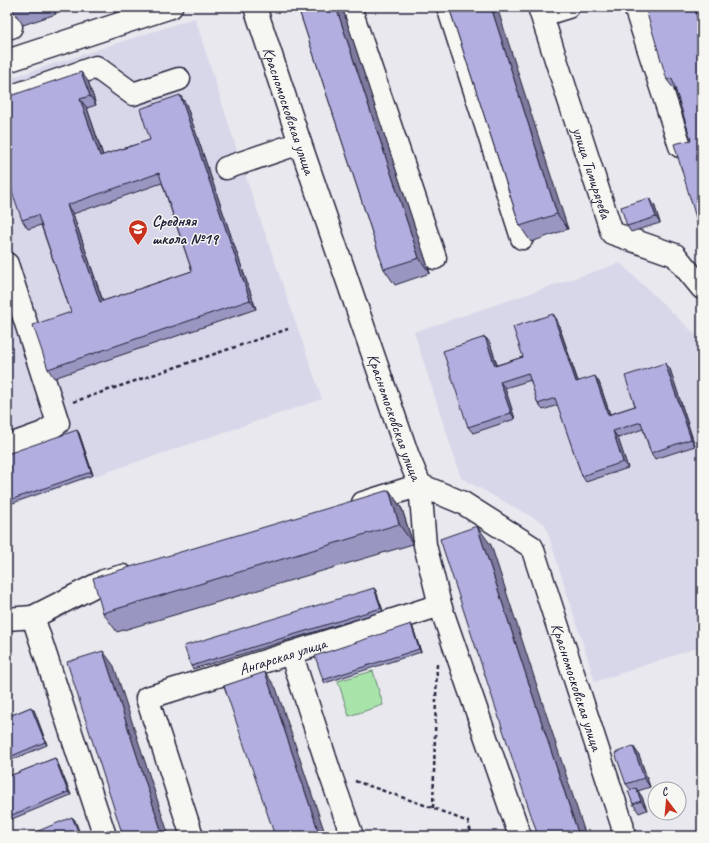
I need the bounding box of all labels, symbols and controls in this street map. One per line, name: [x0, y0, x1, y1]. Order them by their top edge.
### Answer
street label: Красномосковская улица: [258, 44, 320, 178]
street label: улица Тимирязева: [567, 124, 616, 223]
place label: Средняя школа №19: [152, 211, 220, 249]
school or university icon: Средняя школа №19: [127, 218, 149, 246]
street label: Красномосковская улица: [362, 351, 427, 485]
street label: Красномосковская улица: [546, 621, 607, 755]
street label: Ангарская улица: [237, 633, 330, 680]
north arrow: [647, 781, 687, 821]
text: С: [660, 783, 670, 799]

